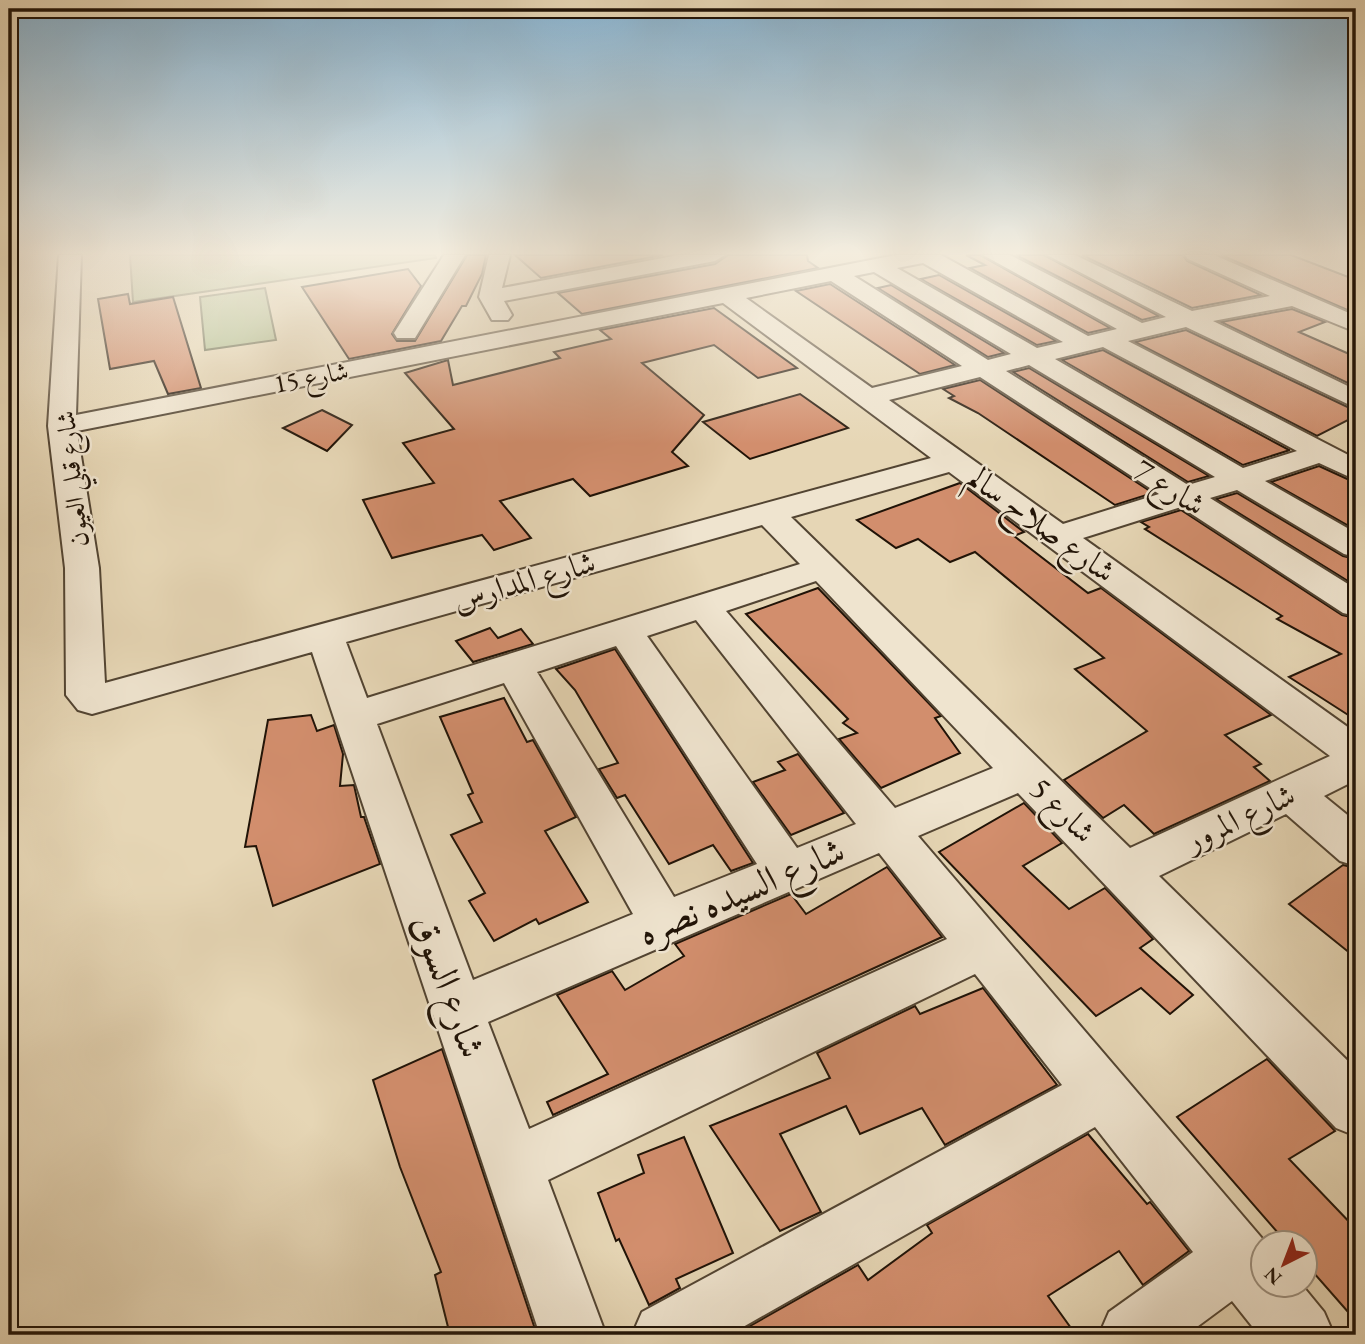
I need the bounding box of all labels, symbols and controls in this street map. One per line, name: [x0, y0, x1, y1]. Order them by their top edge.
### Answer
street label: شارع 15: [271, 353, 352, 406]
street label: شارع قبلي العيون: [48, 408, 104, 549]
street label: شارع 7: [1123, 449, 1214, 530]
street label: شارع صلاح سالم: [955, 456, 1125, 598]
street label: شارع المدارس: [448, 541, 602, 627]
street label: شارع 5: [1017, 768, 1105, 856]
street label: شارع المرور: [1175, 773, 1304, 867]
street label: شارع السيده نصره: [630, 825, 855, 963]
street label: شارع السوق: [394, 907, 498, 1067]
north arrow: [1250, 1228, 1320, 1298]
text: N: [1258, 1261, 1287, 1291]

